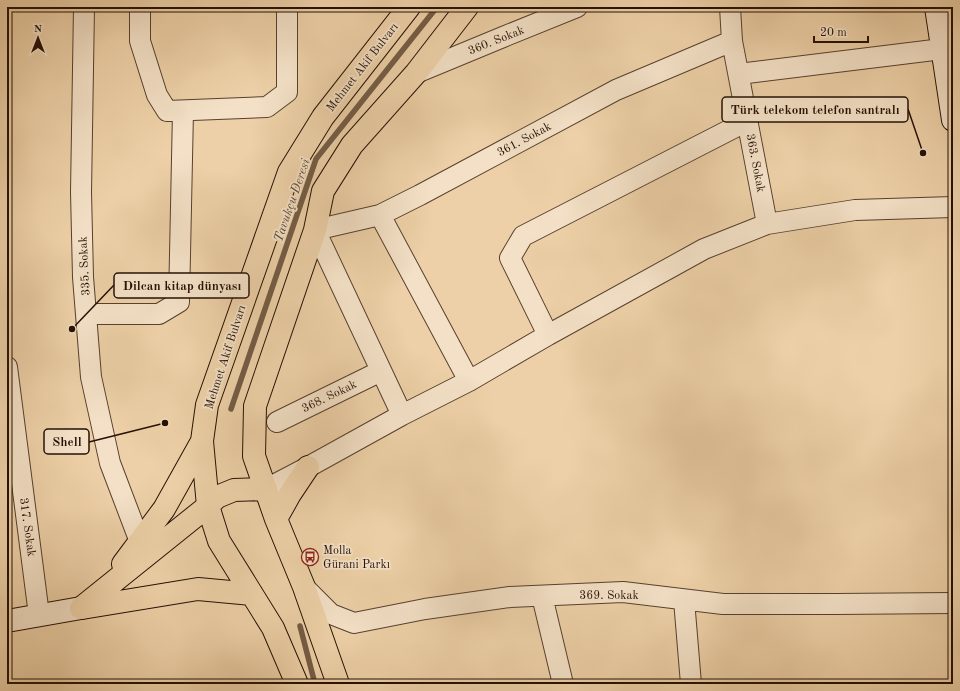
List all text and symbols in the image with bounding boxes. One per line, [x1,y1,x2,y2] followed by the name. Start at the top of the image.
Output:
[18,18,58,58] north arrow
[814,18,868,44] scale bar
[325,21,401,114] street label: Mehmet Akif Bulvarı
[34,24,43,35] text: N
[467,24,526,58] street label: 360. Sokak
[820,27,847,39] text: 20 m
[722,97,908,122] callout: Türk telekom telefon santralı
[730,104,900,117] text: Türk telekom telefon santralı
[495,121,554,159] street label: 361. Sokak
[743,133,767,193] street label: 363. Sokak
[272,157,313,244] water label: Tavukçu Deresi
[76,236,93,296] street label: 335. Sokak
[114,273,249,298] callout: Dilcan kitap dünyası
[123,280,241,293] text: Dilcan kitap dünyası
[203,304,248,411] street label: Mehmet Akif Bulvarı
[300,378,359,415] street label: 368. Sokak
[44,429,89,454] callout: Shell
[52,436,82,449] text: Shell
[17,497,37,557] street label: 317. Sokak
[323,545,390,571] place label: Molla Gürani Parkı
[300,547,320,567] bus stop icon: Molla Gürani Parkı
[579,590,639,602] street label: 369. Sokak

